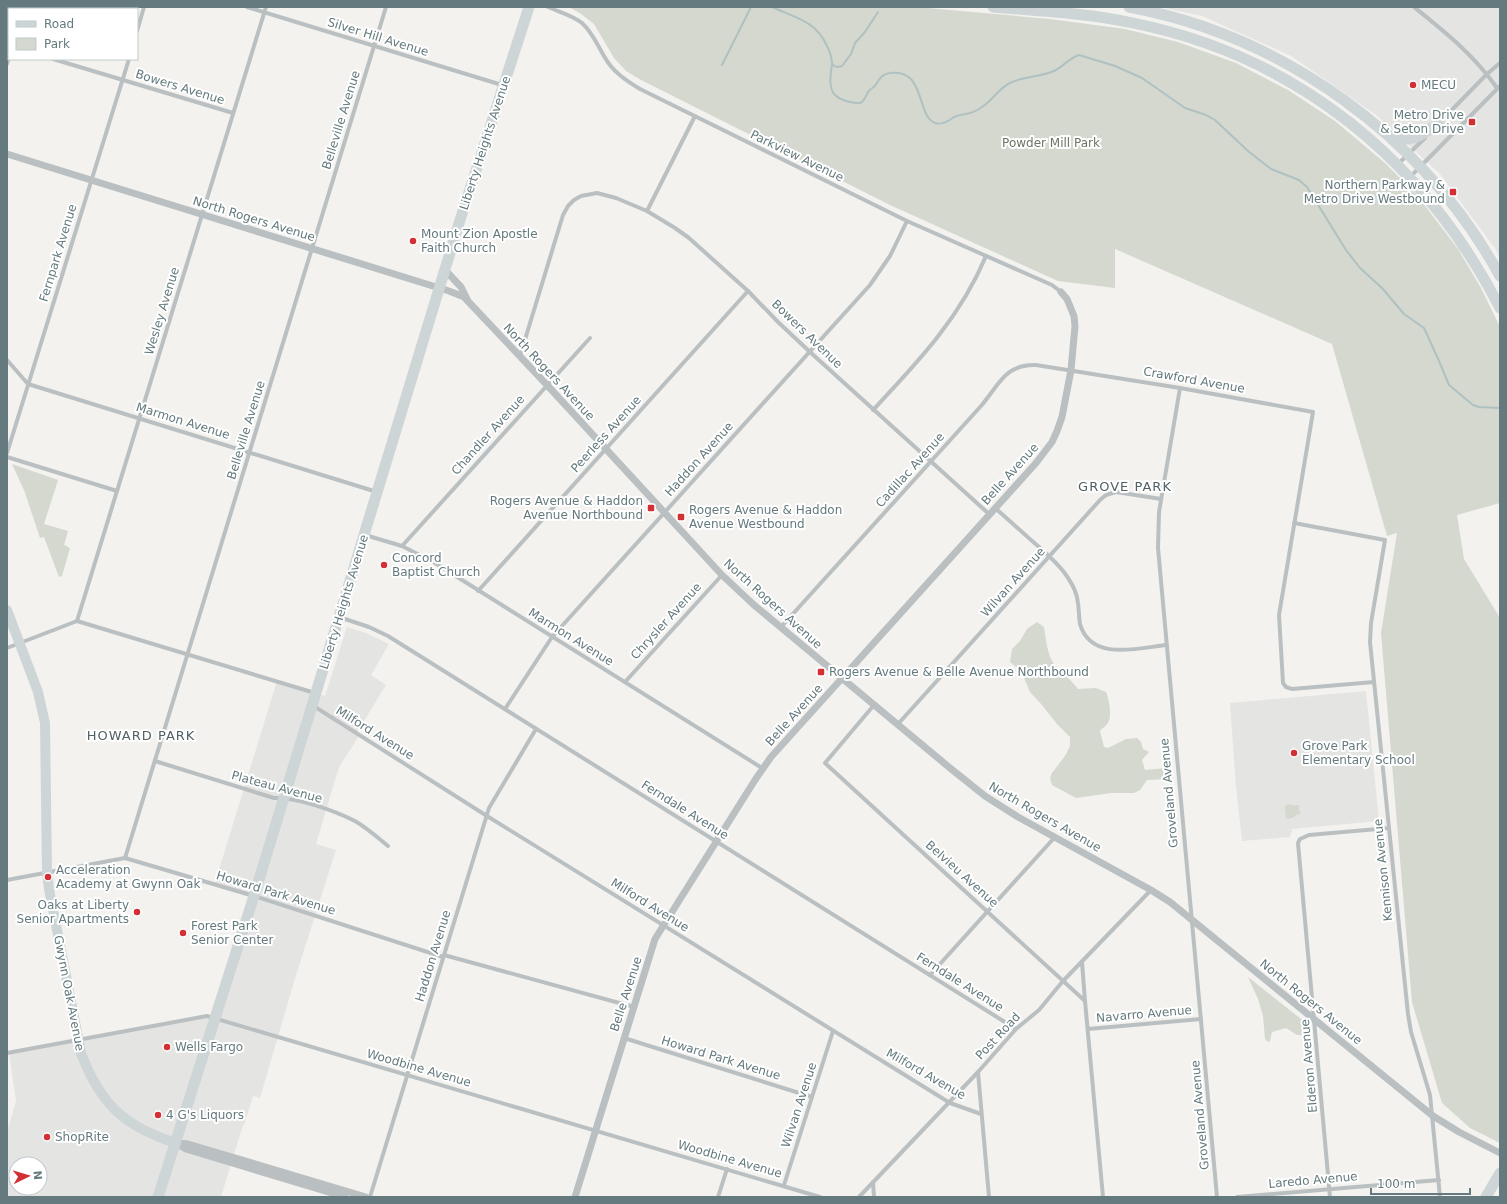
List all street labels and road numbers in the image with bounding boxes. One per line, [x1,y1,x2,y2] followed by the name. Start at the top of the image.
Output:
[326,15,430,59] street label: Silver Hill Avenue
[134,67,226,107] street label: Bowers Avenue
[319,69,363,171] street label: Belleville Avenue
[457,74,513,212] street label: Liberty Heights Avenue
[748,127,846,185] street label: Parkview Avenue
[191,194,317,244] street label: North Rogers Avenue
[37,203,79,303] street label: Fernpark Avenue
[142,265,182,357] street label: Wesley Avenue
[769,297,845,371] street label: Bowers Avenue
[501,321,597,423] street label: North Rogers Avenue
[1142,364,1246,396] street label: Crawford Avenue
[224,379,268,481] street label: Belleville Avenue
[448,392,528,478] street label: Chandler Avenue
[568,393,644,475] street label: Peerless Avenue
[134,400,232,442] street label: Marmon Avenue
[662,419,736,499] street label: Haddon Avenue
[873,430,947,510] street label: Cadillac Avenue
[979,440,1041,508] street label: Belle Avenue
[317,533,371,671] street label: Liberty Heights Avenue
[978,544,1048,620] street label: Wilvan Avenue
[721,556,825,652] street label: North Rogers Avenue
[628,580,704,662] street label: Chrysler Avenue
[526,605,616,669] street label: Marmon Avenue
[763,681,825,749] street label: Belle Avenue
[333,703,417,763] street label: Milford Avenue
[1157,738,1181,848] street label: Groveland Avenue
[230,768,324,806] street label: Plateau Avenue
[639,778,731,842] street label: Ferndale Avenue
[986,779,1104,855] street label: North Rogers Avenue
[1371,818,1395,922] street label: Kennison Avenue
[923,838,1001,910] street label: Belvieu Avenue
[215,868,337,918] street label: Howard Park Avenue
[608,875,692,935] street label: Milford Avenue
[412,909,454,1003] street label: Haddon Avenue
[51,934,87,1052] street label: Gwynn Oak Avenue
[914,950,1006,1014] street label: Ferndale Avenue
[607,955,645,1033] street label: Belle Avenue
[1257,957,1365,1047] street label: North Rogers Avenue
[1096,1003,1192,1025] street label: Navarro Avenue
[973,1010,1023,1062] street label: Post Road
[1298,1019,1320,1113] street label: Elderon Avenue
[660,1033,782,1083] street label: Howard Park Avenue
[365,1046,473,1090] street label: Woodbine Avenue
[884,1046,968,1102] street label: Milford Avenue
[1188,1060,1212,1170] street label: Groveland Avenue
[779,1061,819,1149] street label: Wilvan Avenue
[676,1137,784,1181] street label: Woodbine Avenue
[1268,1169,1358,1191] street label: Laredo Avenue

